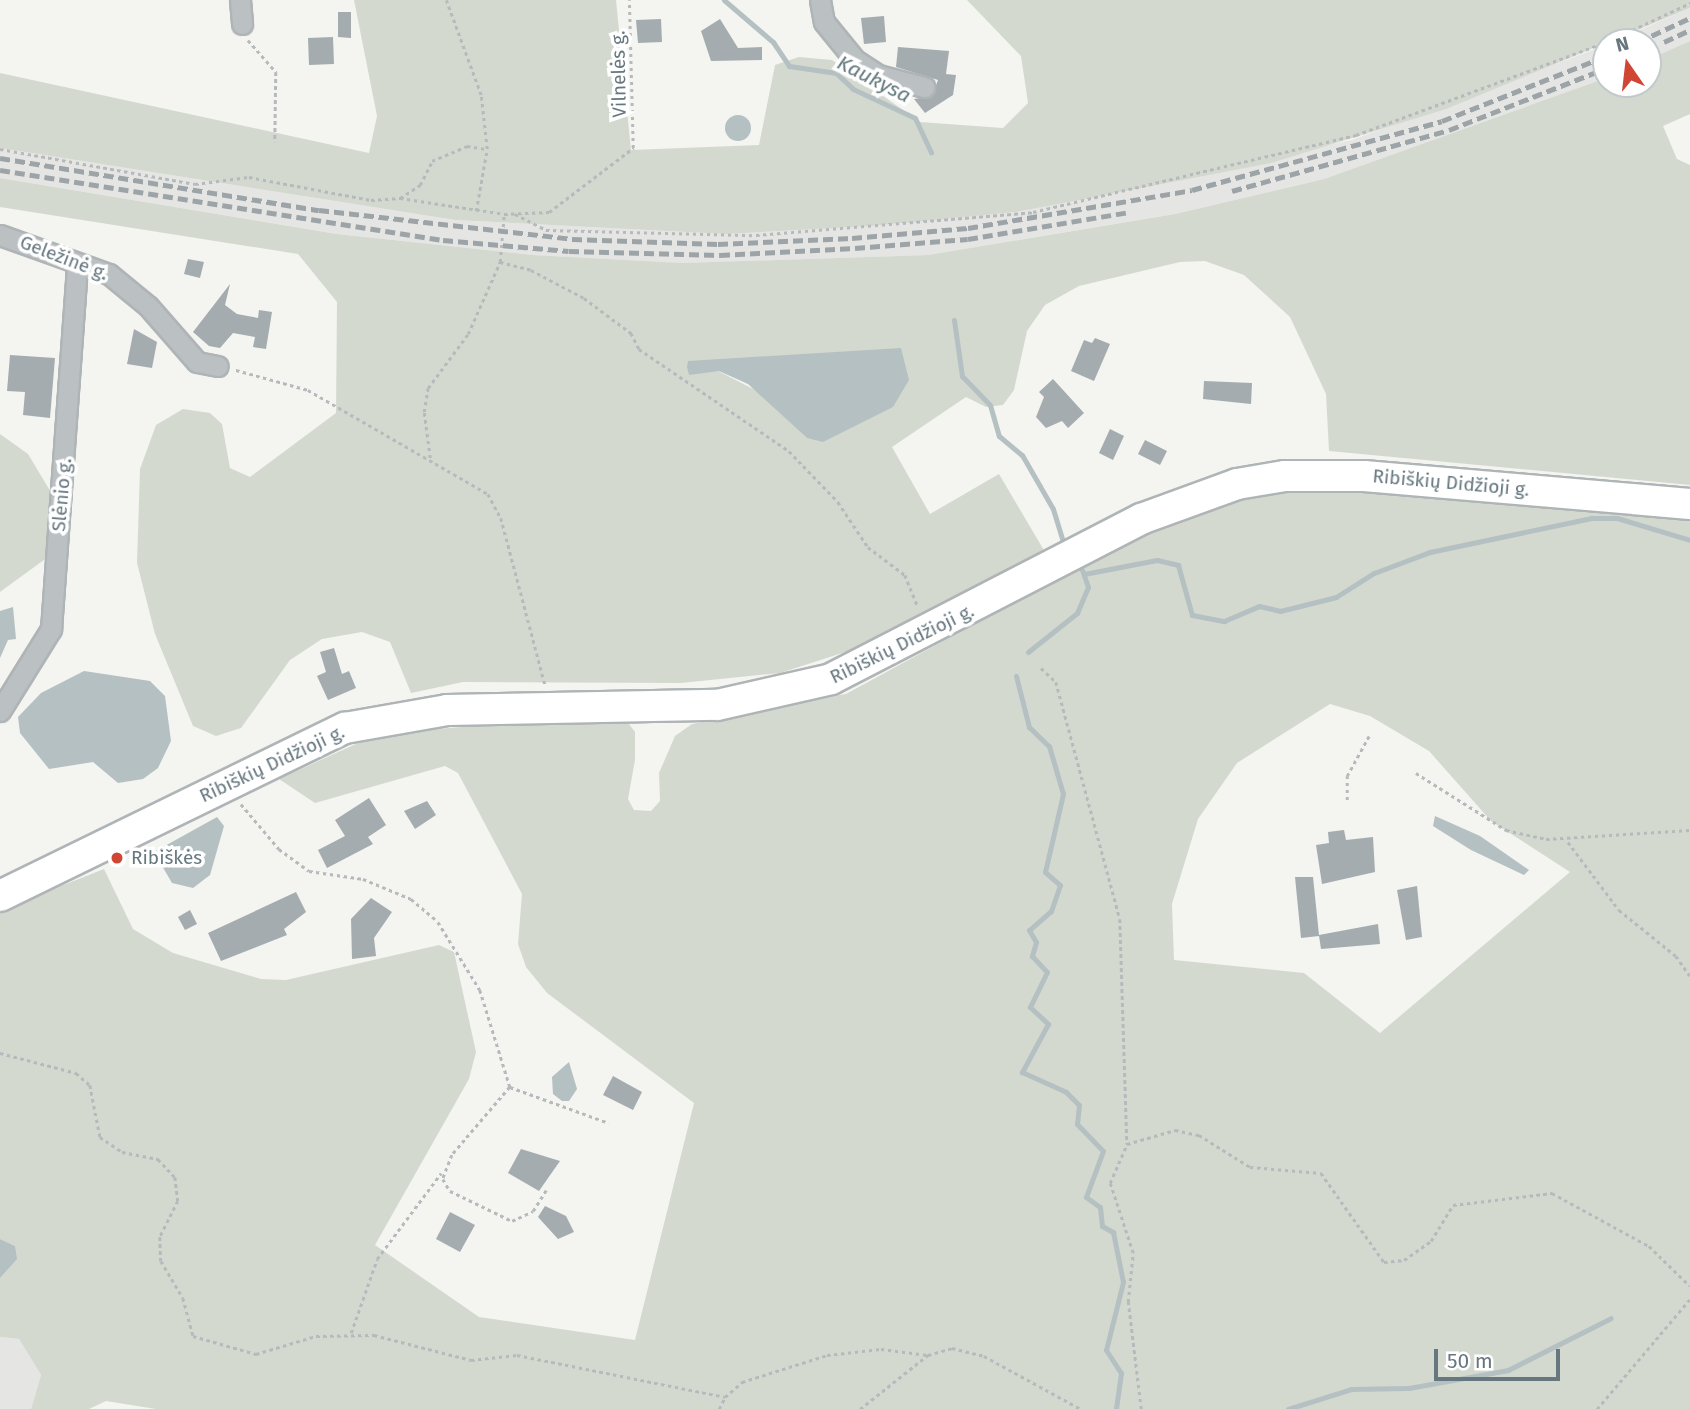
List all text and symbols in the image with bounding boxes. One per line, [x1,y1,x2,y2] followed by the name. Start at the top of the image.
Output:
[1592,28,1662,98] north arrow
[607,30,631,118] street label: Vilnelės g.
[1613,31,1631,57] text: N
[833,50,915,108] water label: Kaukysa
[17,231,111,285] street label: Geležinė g.
[47,458,77,532] street label: Slėnio g.
[1372,465,1530,501] street label: Ribiškių Didžioji g.
[826,599,978,689] street label: Ribiškių Didžioji g.
[196,720,348,808] street label: Ribiškių Didžioji g.
[131,847,202,869] place label: Ribiškės
[109,850,125,866] marker: Ribiškės
[1438,1336,1564,1380] scale bar
[1447,1348,1493,1374] text: 50 m

